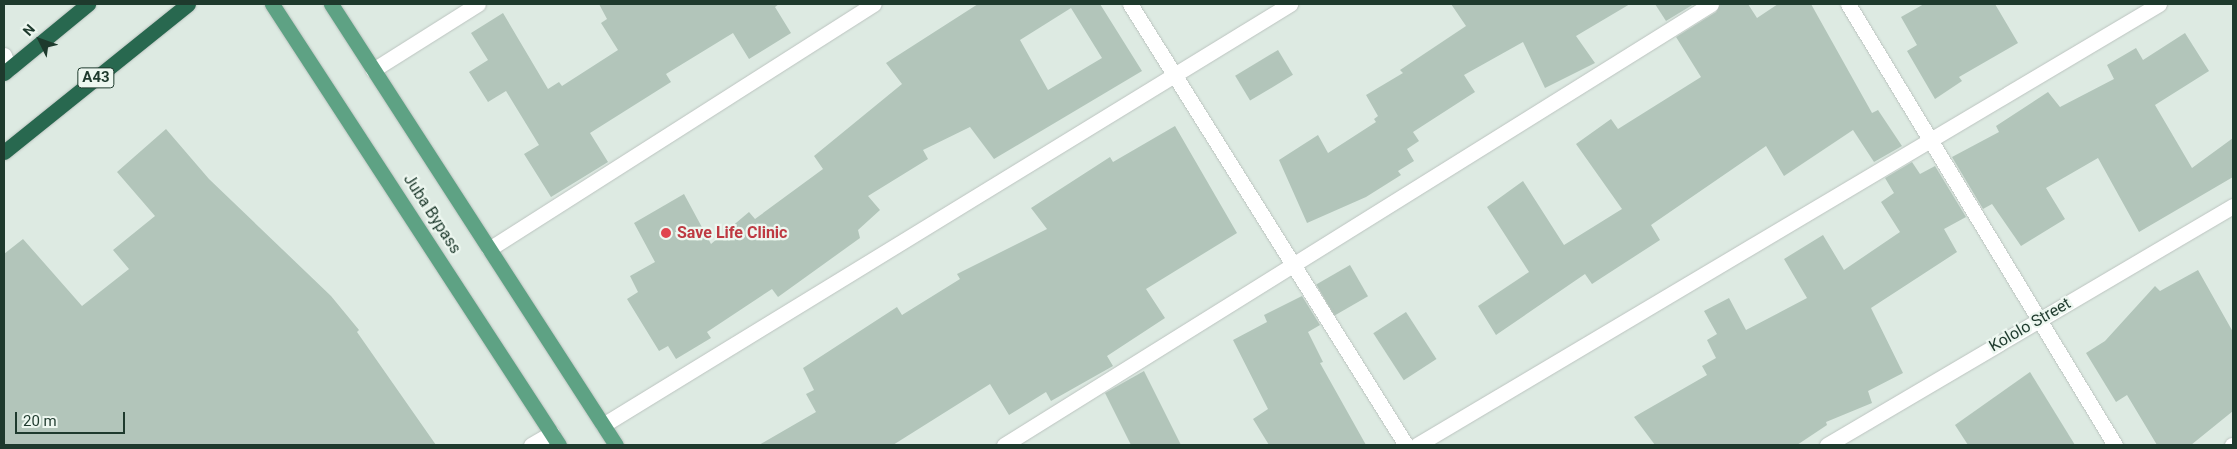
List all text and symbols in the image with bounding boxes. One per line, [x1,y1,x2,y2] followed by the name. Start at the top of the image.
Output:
[15,15,65,65] north arrow
[20,21,38,39] text: N
[77,66,115,90] road number: A43
[399,171,465,257] street label: Juba Bypass
[677,223,787,243] place label: Save Life Clinic
[659,226,673,240] marker: Save Life Clinic
[1986,294,2074,356] street label: Kololo Street
[18,402,128,434] scale bar
[23,412,57,430] text: 20 m

